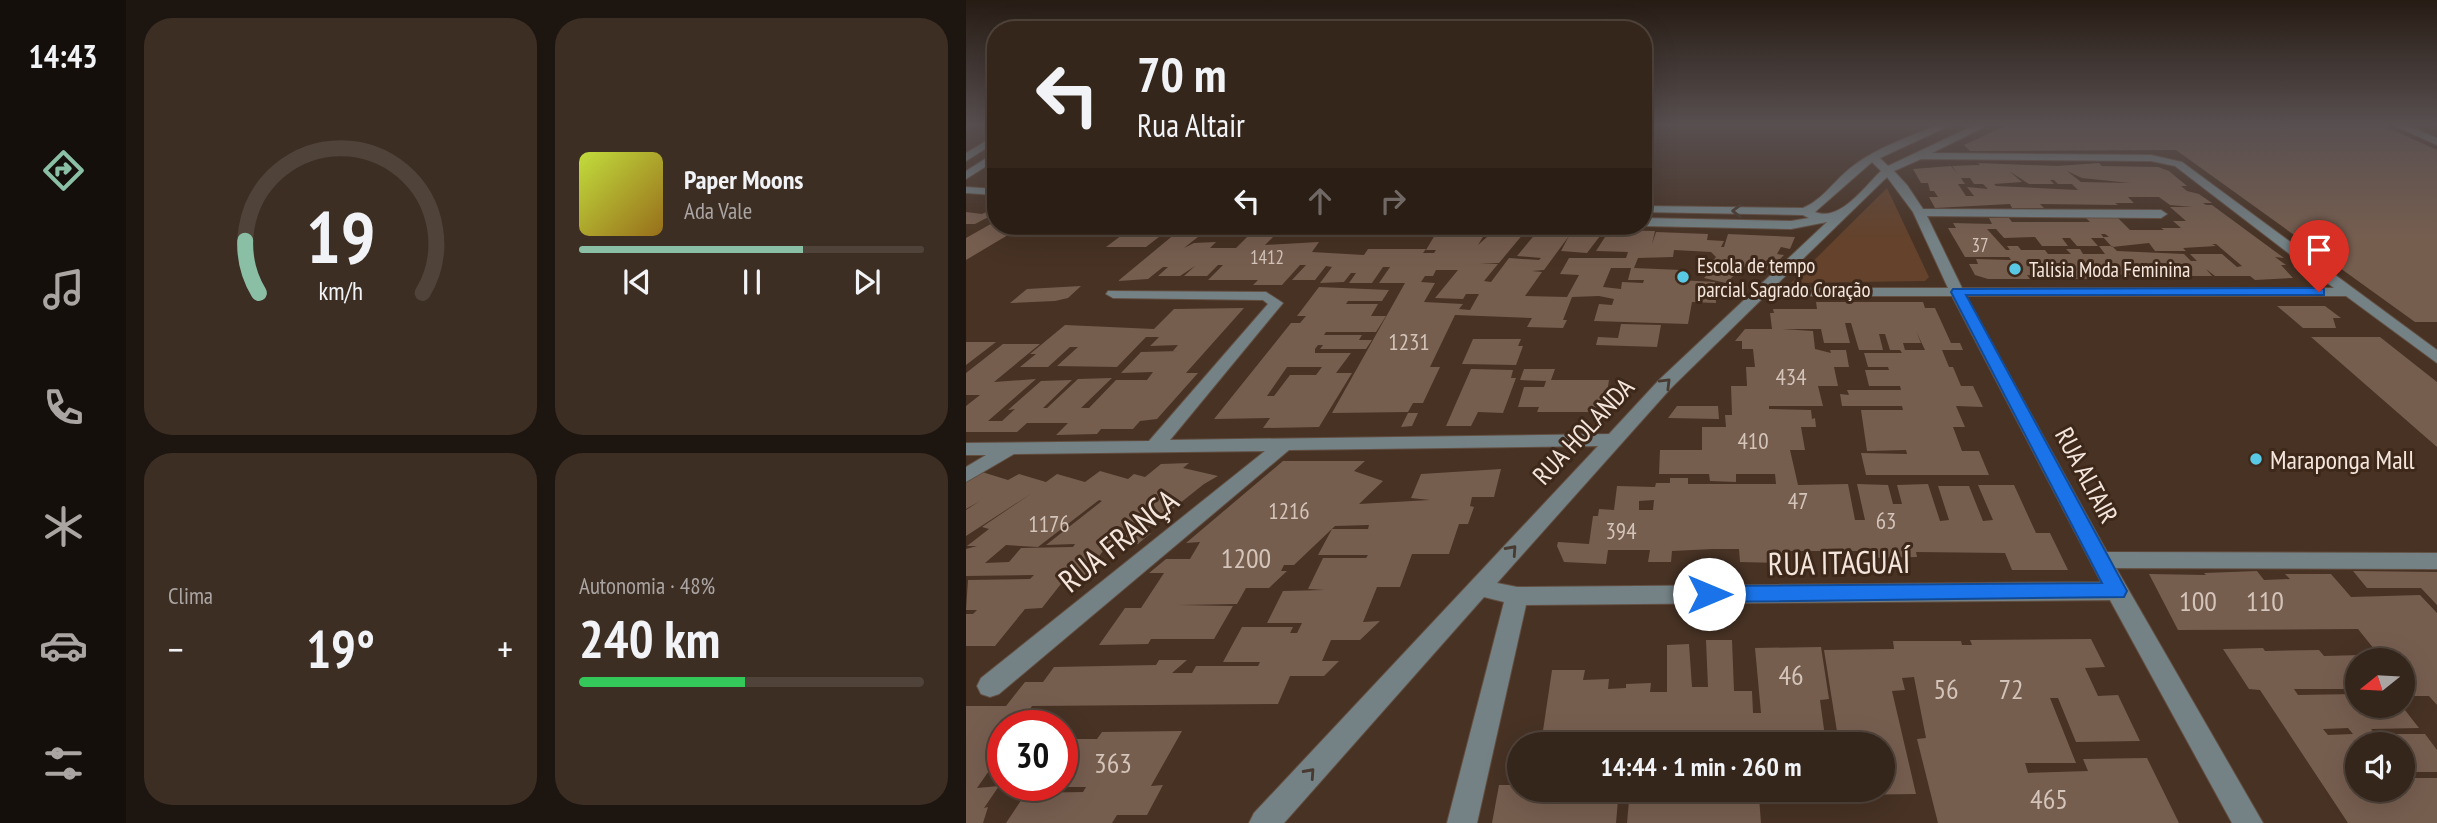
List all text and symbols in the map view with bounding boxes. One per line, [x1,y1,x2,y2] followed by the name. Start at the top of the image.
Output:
[28,35,98,77] text: 14:43
[1137,42,1226,106] text: 70 m
[1022,49,1113,140] icon: left
[1137,104,1245,146] text: Rua Altair
[39,146,88,195] icon: directions
[684,163,803,196] text: Paper Moons
[1228,182,1266,220] icon: left
[1301,182,1339,220] icon: ahead
[1374,182,1412,220] icon: right
[306,189,375,283] text: 19
[684,196,752,225] text: Ada Vale
[1731,203,1742,218] one-way arrow
[2289,220,2349,292] pin
[2300,231,2338,269] icon: arrive
[1971,233,1989,257] house number: 37
[1250,245,1284,269] house number: 1412
[1697,252,1871,303] place label: Escola de tempo parcial Sagrado Coração
[2029,256,2190,283] place label: Talisia Moda Feminina
[2007,261,2023,277] marker: Talisia Moda Feminina
[618,263,656,301] icon: previous
[733,263,771,301] icon: pause
[848,263,886,301] icon: next
[39,265,88,314] icon: music
[1675,269,1691,285] marker: Escola de tempo parcial Sagrado Coração
[318,275,363,307] text: km/h
[1388,327,1430,356] house number: 1231
[1775,362,1807,391] house number: 434
[1525,370,1641,491] street label: RUA HOLANDA
[1658,378,1671,391] one-way arrow
[39,383,88,432] icon: phone
[2048,421,2126,529] street label: RUA ALTAIR
[1737,426,1769,455] house number: 410
[2270,443,2415,476] place label: Maraponga Mall
[2248,451,2264,467] marker: Maraponga Mall
[1050,479,1186,601] street label: RUA FRANÇA
[1788,486,1808,515] house number: 47
[1268,496,1310,525] house number: 1216
[39,502,88,551] icon: climate
[1876,506,1896,535] house number: 63
[1028,509,1070,538] house number: 1176
[1605,516,1637,545] house number: 394
[1221,539,1271,576] house number: 1200
[1767,540,1911,584] street label: RUA ITAGUAÍ
[1504,545,1516,558] one-way arrow
[1672,557,1746,631] position arrow
[579,571,715,600] text: Autonomia · 48%
[168,581,213,610] text: Clima
[2179,582,2217,619] house number: 100
[2246,582,2284,619] house number: 110
[579,605,720,672] text: 240 km
[306,615,375,682] text: 19°
[39,621,88,670] icon: car
[168,624,184,673] text: −
[497,624,513,673] text: +
[2345,648,2415,718] north arrow
[2345,648,2415,802] map controls
[1778,656,1804,693] house number: 46
[1933,670,1959,707] house number: 56
[1998,670,2024,707] house number: 72
[987,710,1078,801] speed limit sign: 30
[2345,732,2415,802] button: sound
[39,739,88,788] icon: filters
[1094,744,1132,781] house number: 363
[1601,750,1801,783] text: 14:44 · 1 min · 260 m
[1301,768,1314,781] one-way arrow
[2030,780,2068,817] house number: 465

